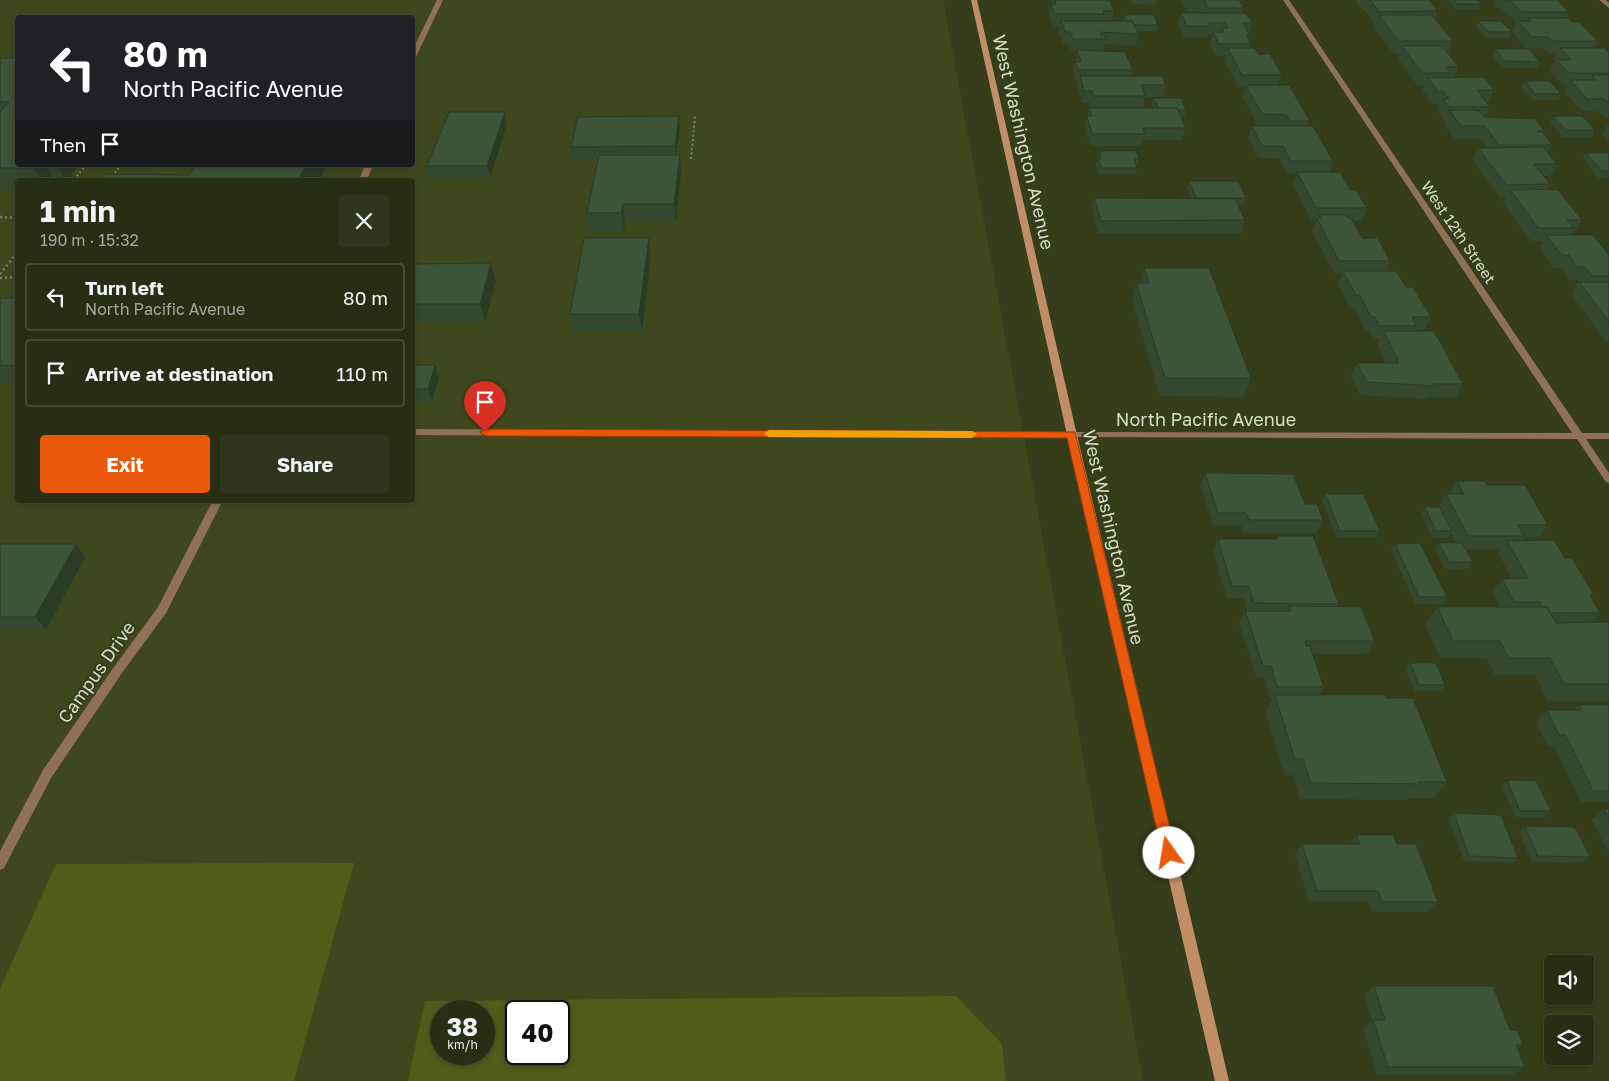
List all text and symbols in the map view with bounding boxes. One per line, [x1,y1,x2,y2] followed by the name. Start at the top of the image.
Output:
[123,33,208,75] text: 80 m
[989,33,1059,251] street label: West Washington Avenue
[40,35,105,100] icon: left
[123,75,343,102] text: North Pacific Avenue
[96,130,124,158] icon: arrive
[40,133,86,156] text: Then
[1418,177,1500,287] street label: West 12th Street
[40,193,116,229] text: 1 min
[338,195,390,247] button: close
[40,230,139,250] text: 190 m · 15:32
[85,276,164,299] text: Turn left
[42,283,70,311] icon: left
[343,286,388,309] text: 80 m
[85,299,245,319] text: North Pacific Avenue
[42,359,70,387] icon: arrive
[85,362,273,385] text: Arrive at destination
[336,362,388,385] text: 110 m
[464,381,506,432] pin
[471,388,499,416] icon: arrive
[1116,408,1296,430] street label: North Pacific Avenue
[1079,428,1149,646] street label: West Washington Avenue
[40,435,210,493] button: Exit
[220,435,390,493] button: Share
[53,617,139,727] street label: Campus Drive
[1142,826,1194,878] position arrow
[1544,955,1594,1065] map controls
[1544,955,1594,1005] button: sound
[505,1000,570,1065] speed limit sign: 40
[447,1011,478,1042] text: 38
[1544,1015,1594,1065] button: layers
[447,1037,478,1052] text: km/h

